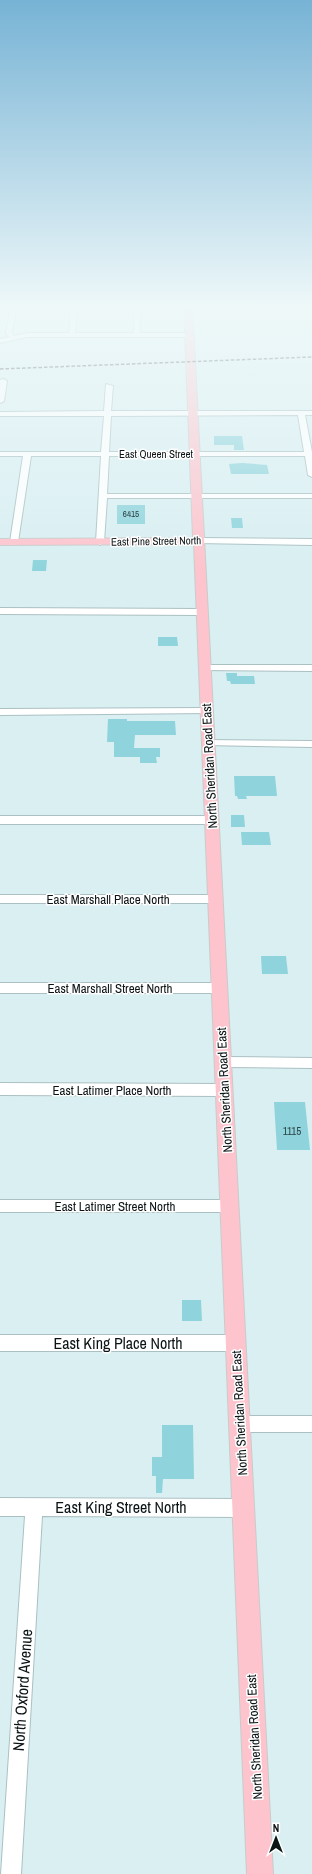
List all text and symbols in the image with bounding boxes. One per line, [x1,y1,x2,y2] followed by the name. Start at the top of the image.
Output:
[119,447,194,461] street label: East Queen Street
[123,508,139,520] house number: 6415
[111,533,201,549] street label: East Pine Street North
[198,703,221,829] street label: North Sheridan Road East
[46,891,170,908] street label: East Marshall Place North
[47,980,173,997] street label: East Marshall Street North
[213,1027,236,1153] street label: North Sheridan Road East
[52,1082,172,1099] street label: East Latimer Place North
[283,1124,301,1138] house number: 1115
[55,1198,176,1215] street label: East Latimer Street North
[53,1332,183,1354] street label: East King Place North
[228,1350,251,1476] street label: North Sheridan Road East
[55,1496,187,1518] street label: East King Street North
[7,1628,37,1752] street label: North Oxford Avenue
[243,1674,266,1800] street label: North Sheridan Road East
[256,1818,296,1858] north arrow
[273,1821,279,1835] text: N

